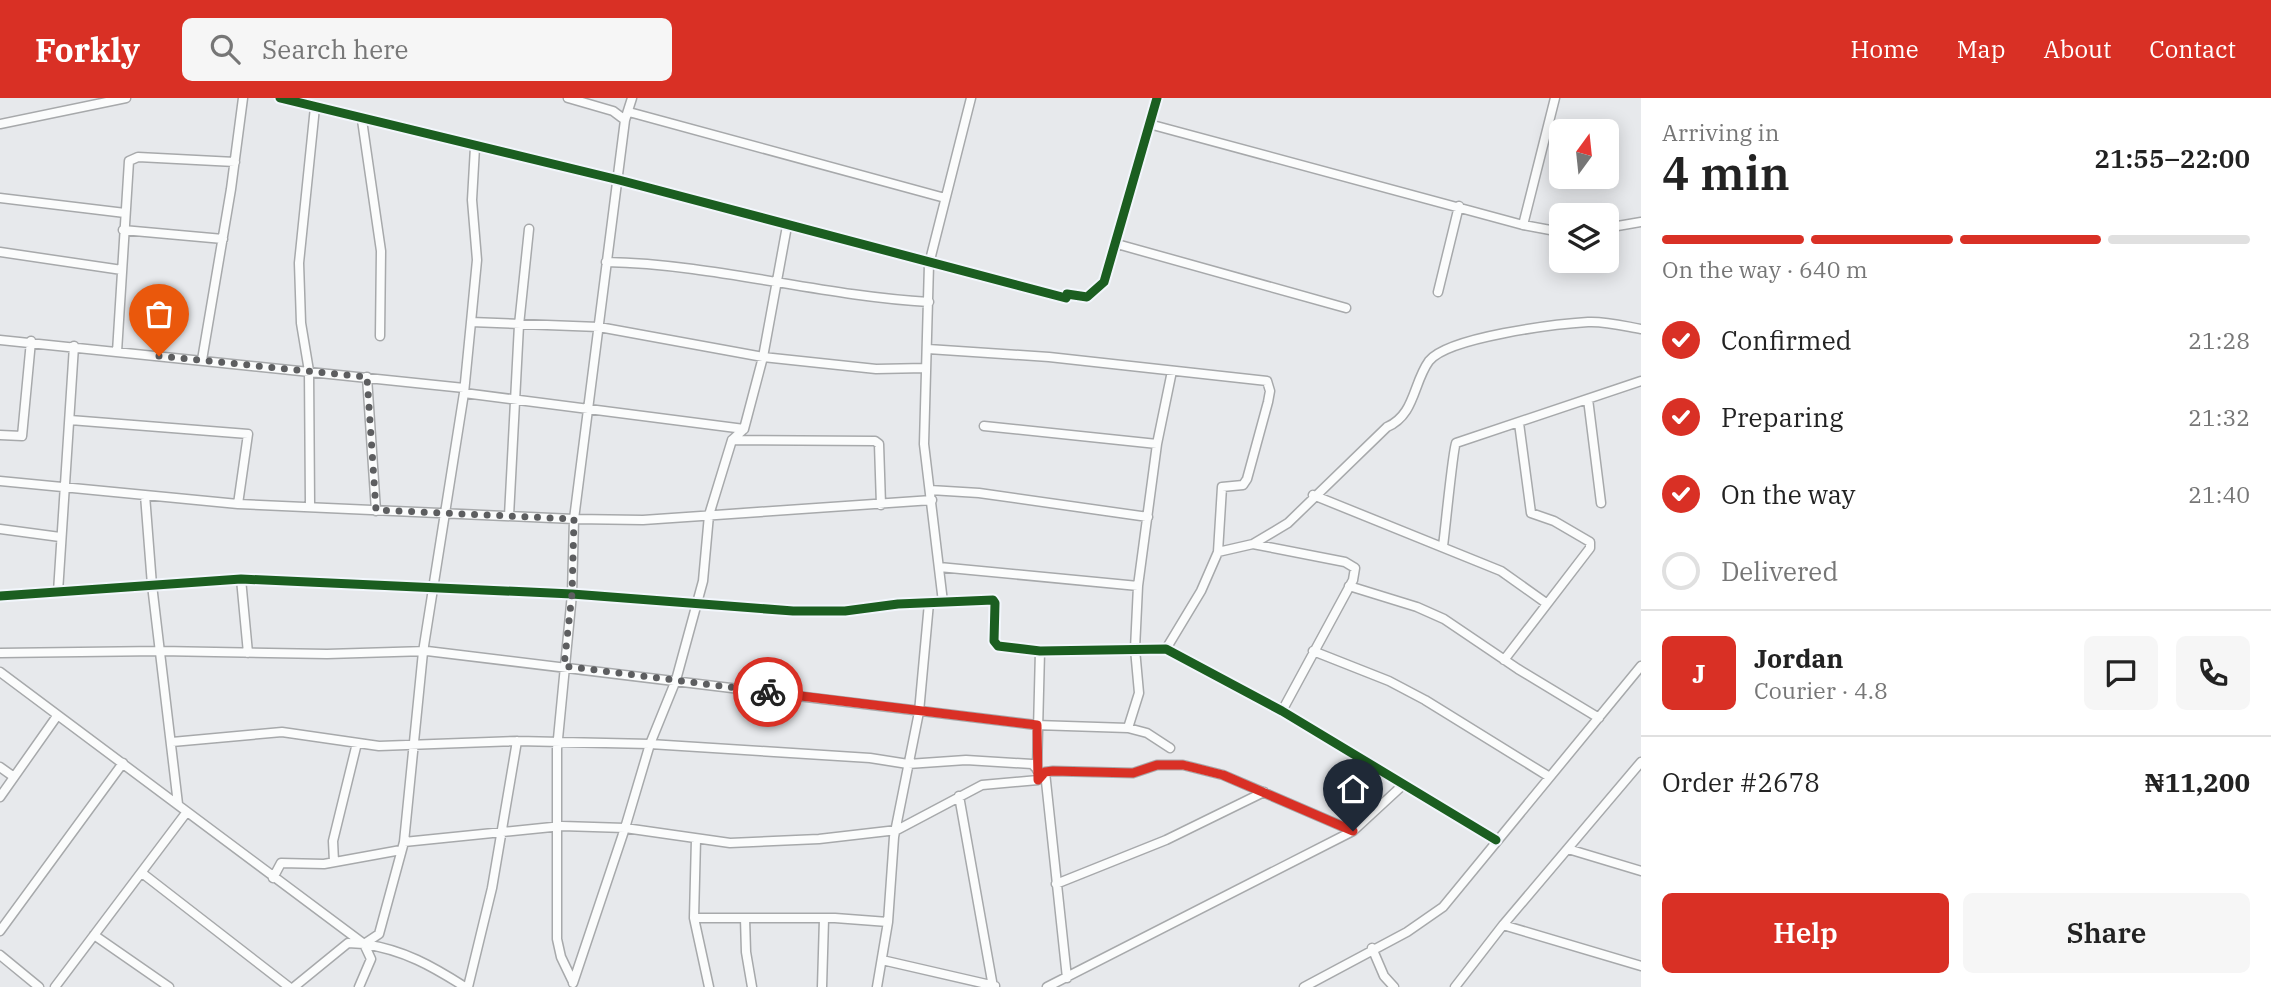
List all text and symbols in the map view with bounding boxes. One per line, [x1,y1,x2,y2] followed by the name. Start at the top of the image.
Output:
[182,18,672,81] search box
[35,28,140,71] text: Forkly
[206,30,244,68] icon: search
[262,32,409,66] text: Search here
[1851,33,1919,65] text: Home
[1957,33,2005,65] text: Map
[2043,33,2111,65] text: About
[2149,33,2236,65] text: Contact
[1662,117,1779,147] text: Arriving in
[1549,119,1619,189] north arrow
[1549,119,1619,273] map controls
[2094,141,2250,175] text: 21:55–22:00
[1662,143,1790,203] text: 4 min
[1549,203,1619,273] button: layers
[1662,254,1868,284] text: On the way · 640 m
[129,284,189,356] pin
[140,295,178,333] icon: bag
[1662,321,1700,359] icon: check
[1721,323,1852,357] text: Confirmed
[2188,325,2250,355] text: 21:28
[1662,398,1700,436] icon: check
[1721,400,1843,434] text: Preparing
[2188,402,2250,432] text: 21:32
[1662,475,1700,513] icon: check
[1721,477,1855,511] text: On the way
[2188,479,2250,509] text: 21:40
[1721,554,1838,588] text: Delivered
[2084,636,2158,710] button: chat
[2176,636,2250,710] button: phone
[1754,641,1844,675] text: Jordan
[1692,656,1706,690] text: J
[733,657,803,727] courier
[749,673,787,711] icon: bike
[1754,675,1888,705] text: Courier · 4.8
[1323,759,1383,831] pin
[1662,765,1820,799] text: Order #2678
[2145,765,2250,799] text: ₦11,200
[1334,770,1372,808] icon: home
[1662,893,1949,973] button: Help
[1963,893,2250,973] button: Share

